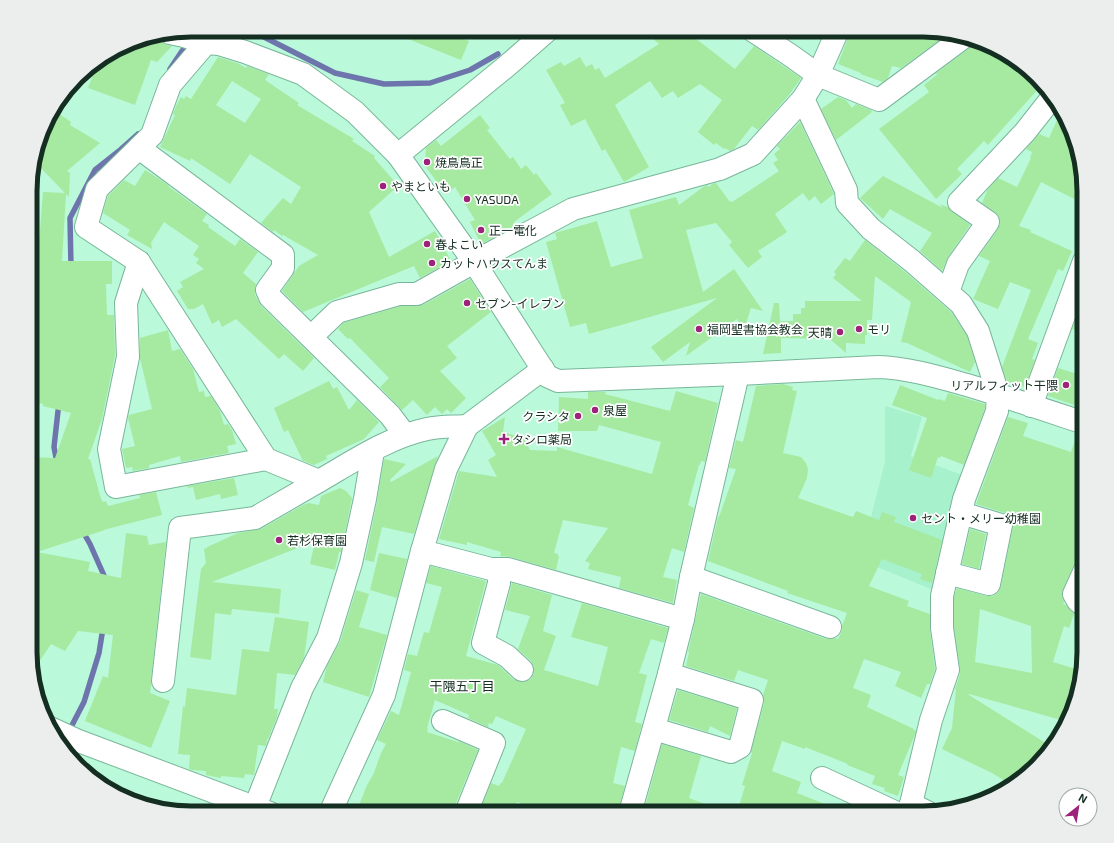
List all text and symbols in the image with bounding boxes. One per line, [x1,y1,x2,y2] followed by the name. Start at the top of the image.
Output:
[435,155,483,169] place label: 焼鳥鳥正
[422,157,432,167] marker: 焼鳥鳥正
[391,179,451,193] place label: やまといも
[378,181,388,191] marker: やまといも
[475,192,519,206] place label: YASUDA
[462,194,472,204] marker: YASUDA
[489,223,537,237] place label: 正一電化
[476,225,486,235] marker: 正一電化
[435,237,483,251] place label: 春よこい
[422,239,432,249] marker: 春よこい
[440,256,548,270] place label: カットハウスてんま
[427,258,437,268] marker: カットハウスてんま
[475,296,564,310] place label: セブン-イレブン
[462,298,472,308] marker: セブン-イレブン
[707,322,803,336] place label: 福岡聖書協会教会
[867,322,891,336] place label: モリ
[694,324,704,334] marker: 福岡聖書協会教会
[854,324,864,334] marker: モリ
[808,325,832,339] place label: 天晴
[835,327,845,337] marker: 天晴
[950,378,1058,392] place label: リアルフィット干隈
[1061,380,1071,390] marker: リアルフィット干隈
[603,403,627,417] place label: 泉屋
[590,405,600,415] marker: 泉屋
[522,409,570,423] place label: クラシタ
[573,411,583,421] marker: クラシタ
[512,432,572,446] place label: タシロ薬局
[499,434,509,444] marker: タシロ薬局
[921,511,1041,525] place label: セント・メリー幼稚園
[908,513,918,523] marker: セント・メリー幼稚園
[287,533,347,547] place label: 若杉保育園
[274,535,284,545] marker: 若杉保育園
[429,678,495,694] district label: 干隈五丁目
[1058,787,1098,827] north arrow
[1077,790,1090,806] text: N

